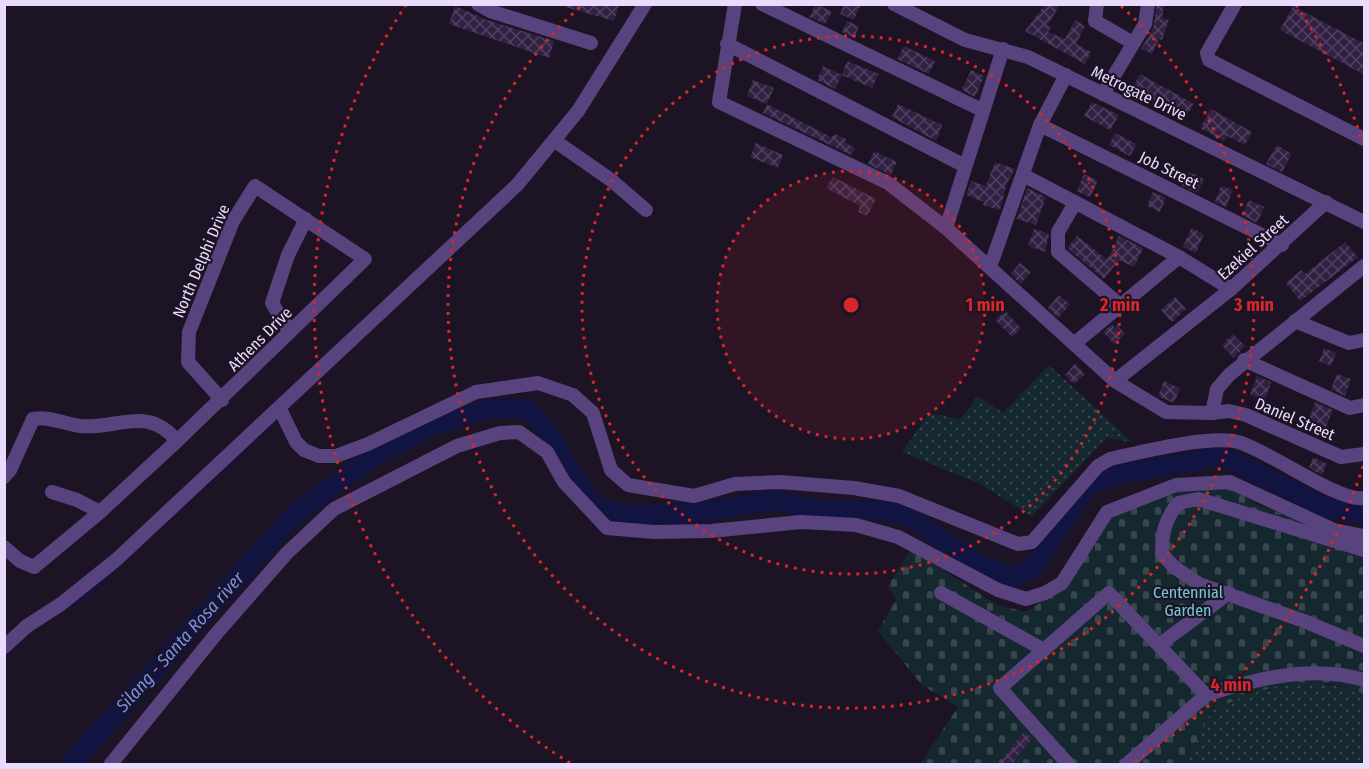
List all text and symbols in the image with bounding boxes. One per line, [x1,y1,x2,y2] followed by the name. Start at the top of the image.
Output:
[1088,62,1190,124] street label: Metrogate Drive
[1136,147,1203,193] street label: Job Street
[169,201,233,320] street label: North Delphi Drive
[1214,210,1293,284] street label: Ezekiel Street
[965,294,1005,316] text: 1 min
[1099,294,1140,316] text: 2 min
[1233,294,1274,316] text: 3 min
[841,295,861,315] centre of rings
[224,303,296,375] street label: Athens Drive
[1252,394,1338,445] street label: Daniel Street
[111,567,249,717] water label: Silang - Santa Rosa river
[1153,583,1223,620] park label: Centennial Garden
[1211,674,1251,696] text: 4 min

